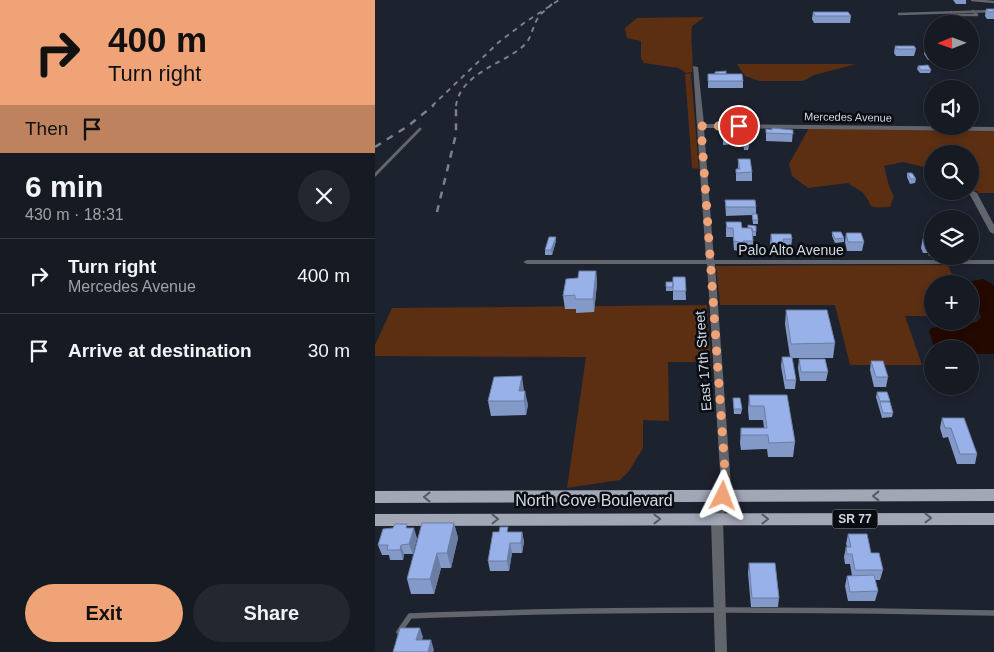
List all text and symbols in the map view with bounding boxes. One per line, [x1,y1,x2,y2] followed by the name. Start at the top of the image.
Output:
[924,15,979,70] north arrow
[924,15,979,395] map controls
[25,20,90,85] icon: right
[108,20,207,59] text: 400 m
[108,61,201,86] text: Turn right
[924,80,979,135] button: sound
[718,105,760,147] pin
[804,110,892,124] street label: Mercedes Avenue
[725,112,753,140] icon: arrive
[78,115,106,143] icon: arrive
[25,118,68,139] text: Then
[924,145,979,200] button: search
[25,170,103,203] text: 6 min
[298,170,350,222] button: close
[25,206,124,223] text: 430 m · 18:31
[924,210,979,265] button: layers
[738,242,844,258] street label: Palo Alto Avenue
[68,256,156,277] text: Turn right
[25,262,53,290] icon: right
[297,265,350,286] text: 400 m
[924,275,979,330] button: +
[68,278,196,295] text: Mercedes Avenue
[692,310,714,412] street label: East 17th Street
[25,337,53,365] icon: arrive
[68,340,252,361] text: Arrive at destination
[308,340,350,361] text: 30 m
[924,340,979,395] button: −
[696,469,748,521] position arrow
[872,491,880,501] one-way arrow
[423,492,430,502] one-way arrow
[515,492,673,509] street label: North Cove Boulevard
[833,509,877,528] road number: SR 77
[924,513,932,523] one-way arrow
[491,514,499,524] one-way arrow
[654,514,661,524] one-way arrow
[762,514,770,524] one-way arrow
[25,584,183,642] button: Exit
[193,584,350,642] button: Share

